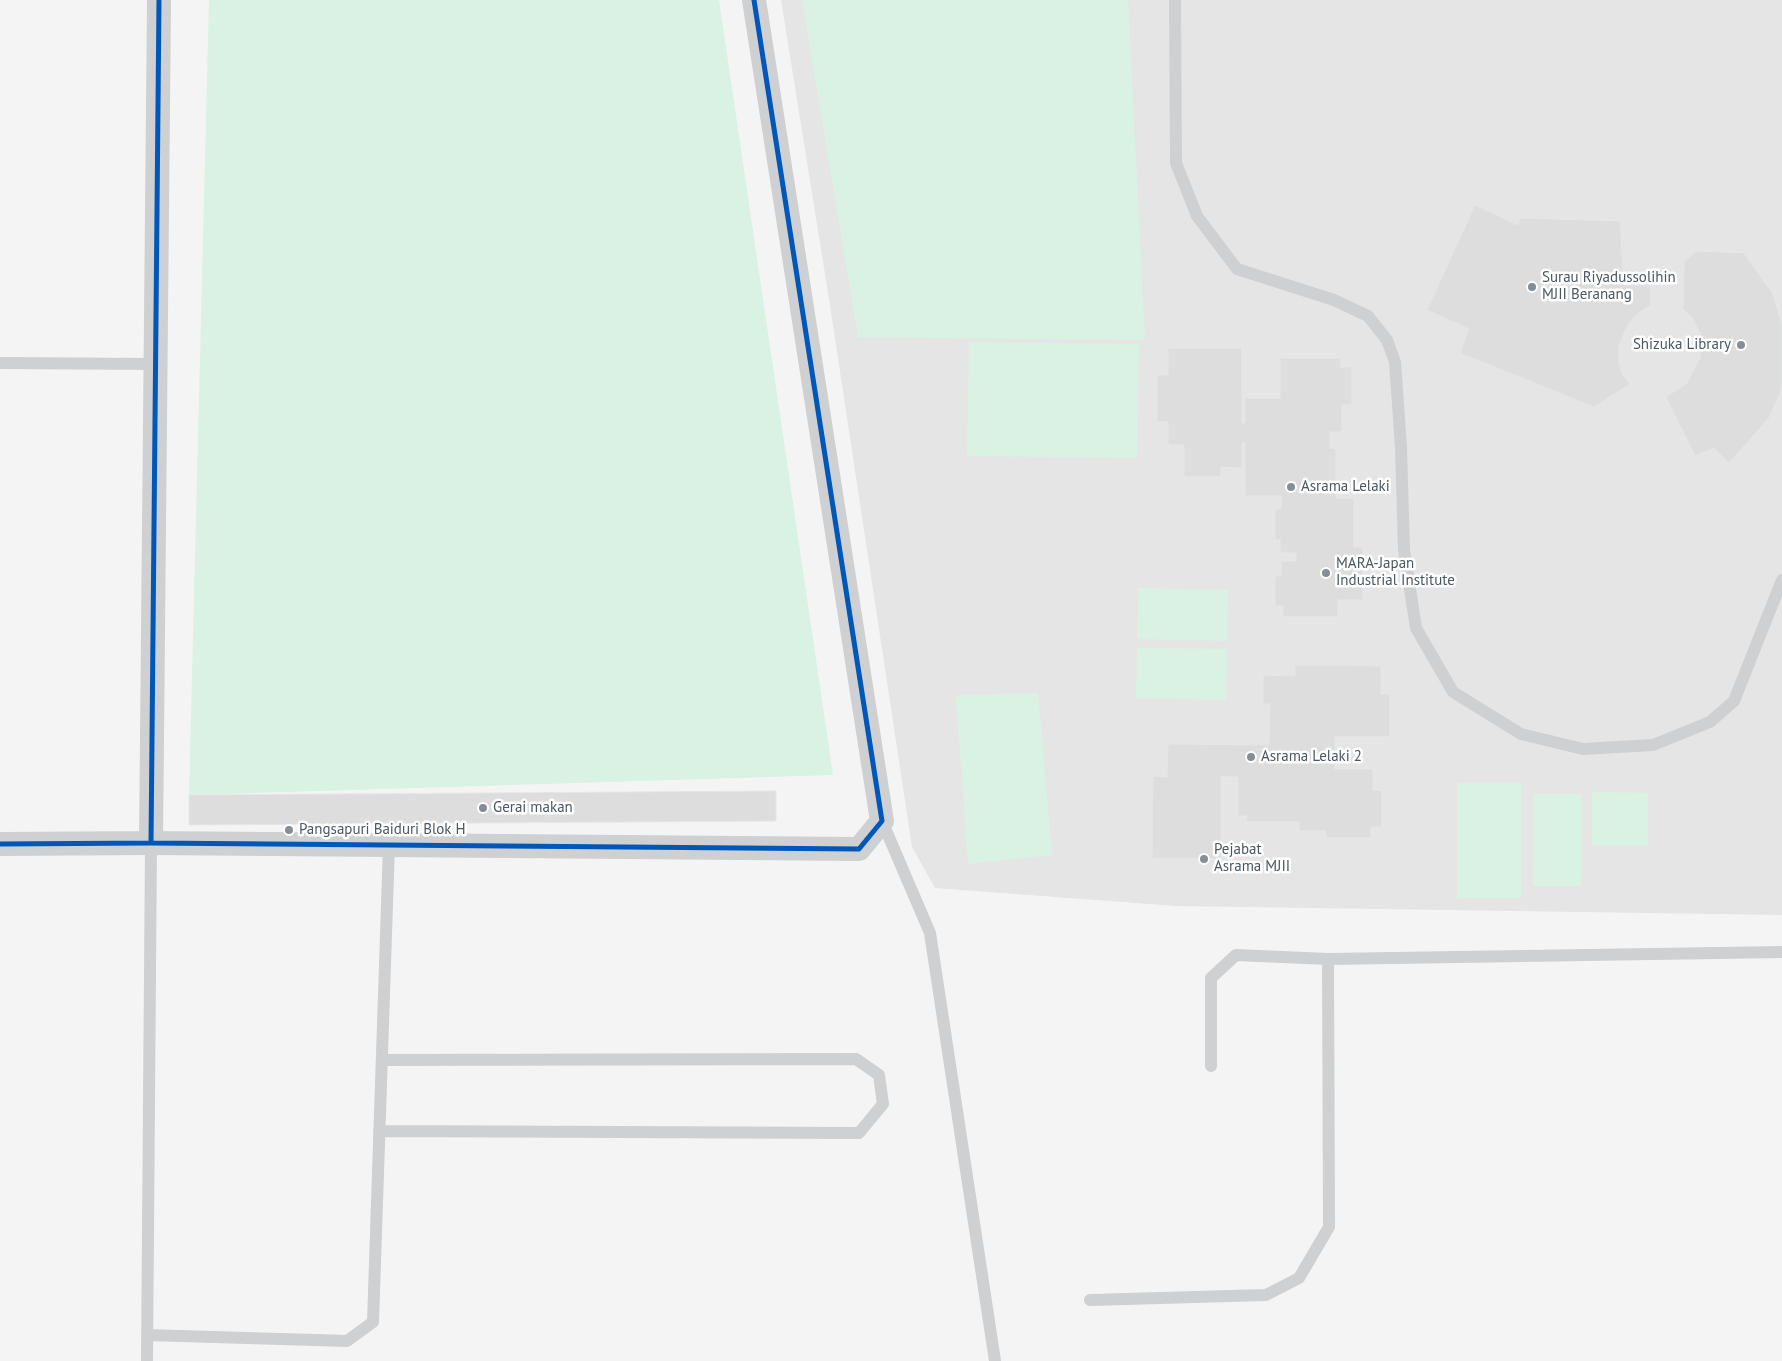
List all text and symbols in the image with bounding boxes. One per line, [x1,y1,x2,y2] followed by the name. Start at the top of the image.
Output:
[1542,269,1676,304] place label: Surau Riyadussolihin MJII Beranang
[1526,281,1538,293] marker: Surau Riyadussolihin MJII Beranang
[1633,336,1731,354] place label: Shizuka Library
[1735,339,1747,351] marker: Shizuka Library
[1301,478,1390,496] place label: Asrama Lelaki
[1285,481,1297,493] marker: Asrama Lelaki
[1336,555,1455,590] place label: MARA-Japan Industrial Institute
[1320,567,1332,579] marker: MARA-Japan Industrial Institute
[1261,748,1362,766] place label: Asrama Lelaki 2
[1245,751,1257,763] marker: Asrama Lelaki 2
[493,799,573,817] place label: Gerai makan
[477,802,489,814] marker: Gerai makan
[299,821,466,839] place label: Pangsapuri Baiduri Blok H
[283,824,295,836] marker: Pangsapuri Baiduri Blok H
[1214,841,1290,876] place label: Pejabat Asrama MJII
[1198,853,1210,865] marker: Pejabat Asrama MJII

